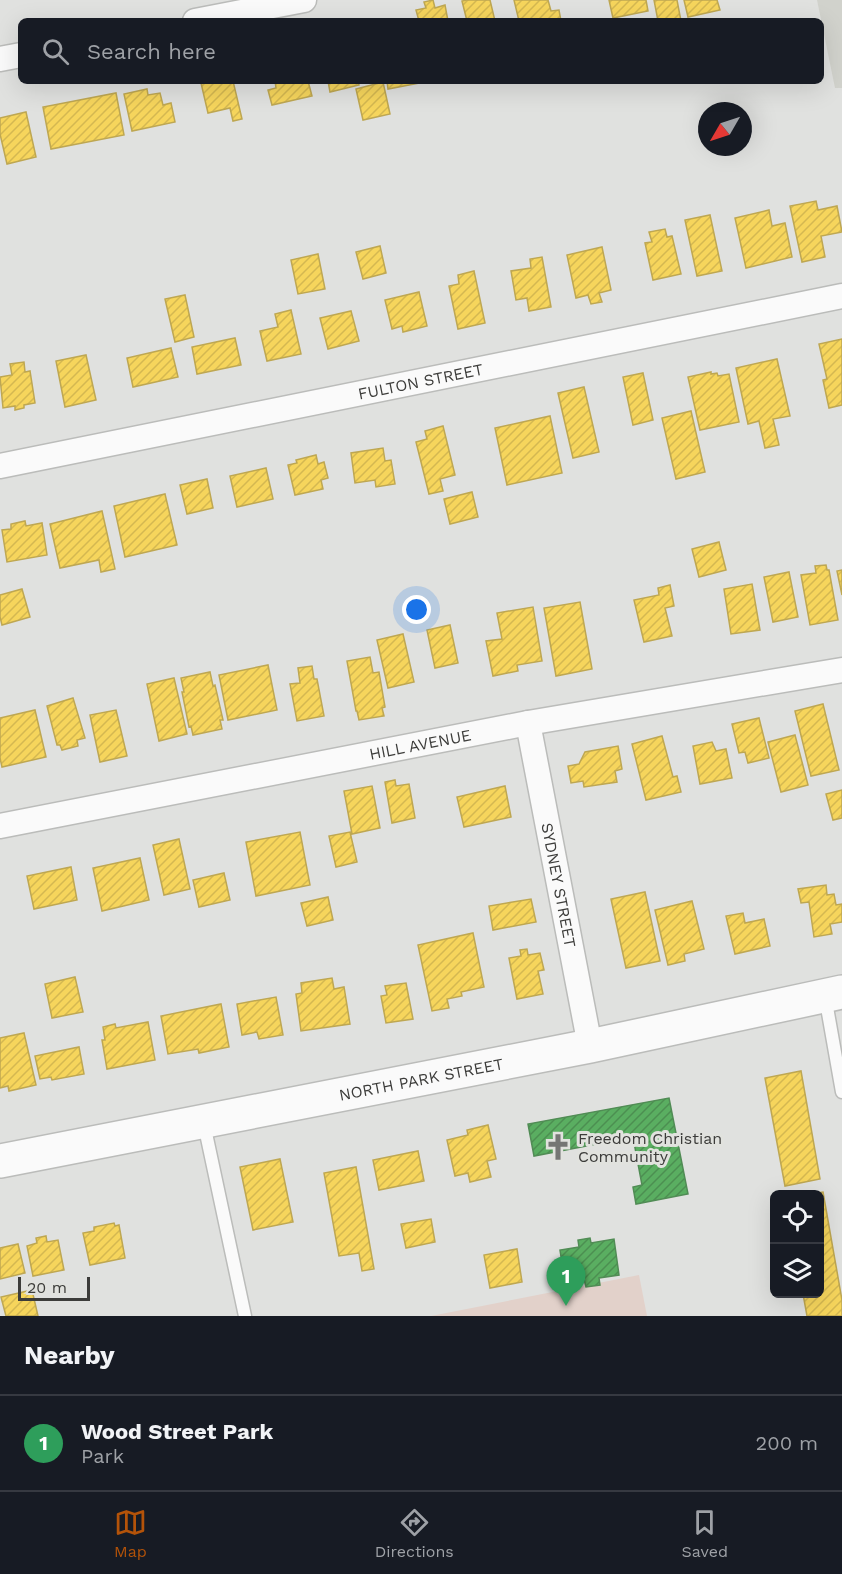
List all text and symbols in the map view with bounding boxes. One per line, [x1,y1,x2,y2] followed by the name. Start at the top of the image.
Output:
[18,18,824,84] search box
[39,35,72,68] icon: search
[87,39,216,64] text: Search here
[698,102,752,156] north arrow
[356,359,485,403] street label: FULTON STREET
[402,595,431,624] your location
[367,725,473,763] street label: HILL AVENUE
[538,821,580,949] street label: SYDNEY STREET
[337,1054,505,1104] street label: NORTH PARK STREET
[578,1129,722,1166] place label: Freedom Christian Community
[543,1132,573,1162] church icon: Freedom Christian Community
[770,1190,824,1298] map controls
[770,1190,824,1244] button: locate
[770,1244,824,1298] button: layers
[546,1256,586,1306] pin: 1
[18,1274,90,1302] scale bar
[27,1278,67,1297] text: 20 m
[24,1340,115,1370] text: Nearby
[81,1419,273,1444] text: Wood Street Park
[39,1431,48,1455] text: 1
[756,1431,818,1455] text: 200 m
[81,1444,124,1468] text: Park
[114,1506,147,1561] tab: Map
[375,1506,454,1561] tab: Directions
[682,1506,728,1561] tab: Saved

